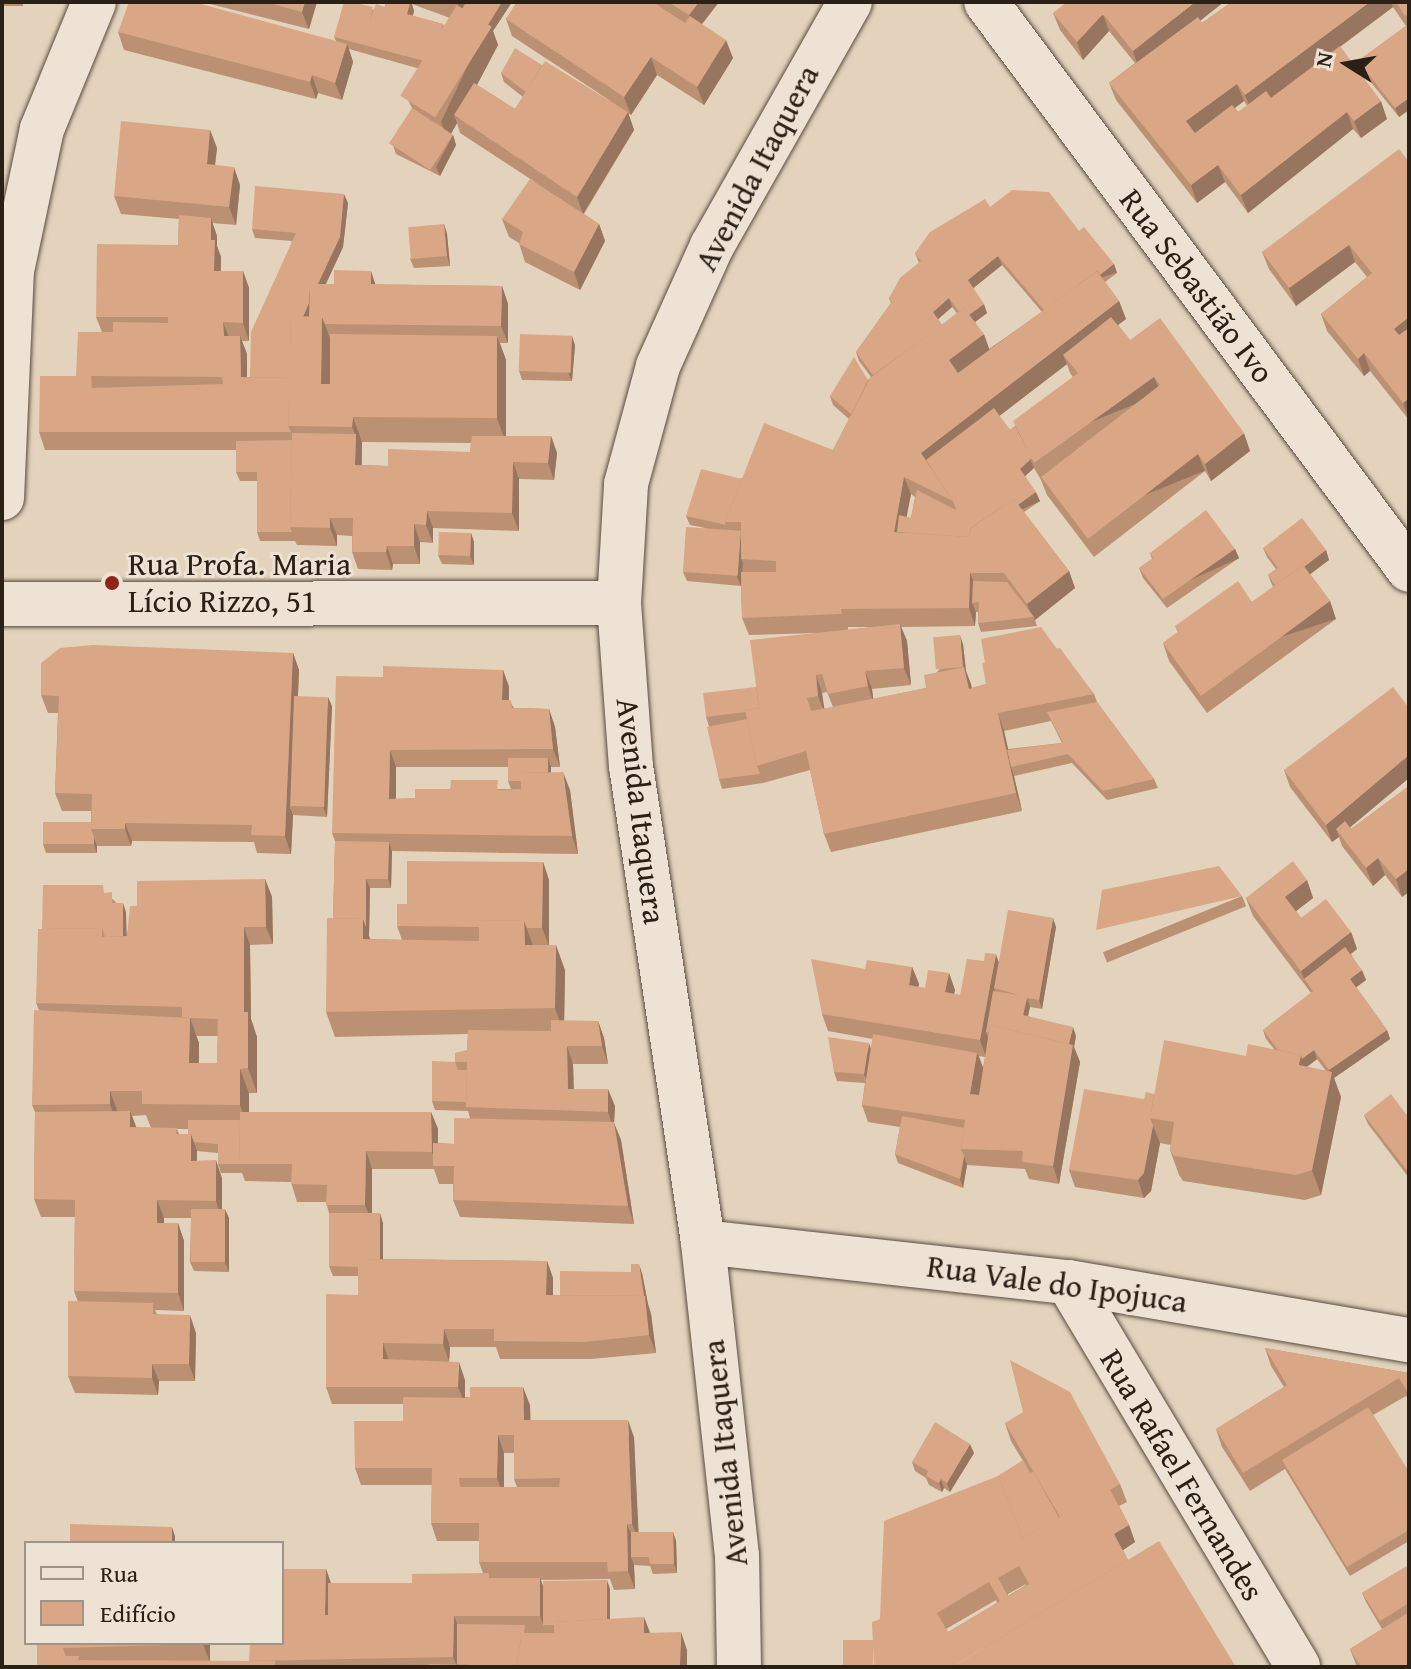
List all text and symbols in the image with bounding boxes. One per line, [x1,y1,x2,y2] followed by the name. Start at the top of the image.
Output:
[1307,24,1387,104] north arrow
[1306,49,1341,70] text: N
[687,58,827,278] street label: Avenida Itaquera
[1111,181,1283,391] street label: Rua Sebastião Ivo
[128,546,351,621] place label: Rua Profa. Maria Lício Rizzo, 51
[103,574,121,592] marker: Rua Profa. Maria Lício Rizzo, 51
[608,696,674,926] street label: Avenida Itaquera
[924,1247,1190,1321] street label: Rua Vale do Ipojuca
[694,1338,756,1568] street label: Avenida Itaquera
[1092,1342,1272,1608] street label: Rua Rafael Fernandes
[24,1541,284,1645] legend
[100,1556,138,1591] text: Rua
[100,1596,176,1631] text: Edifício

